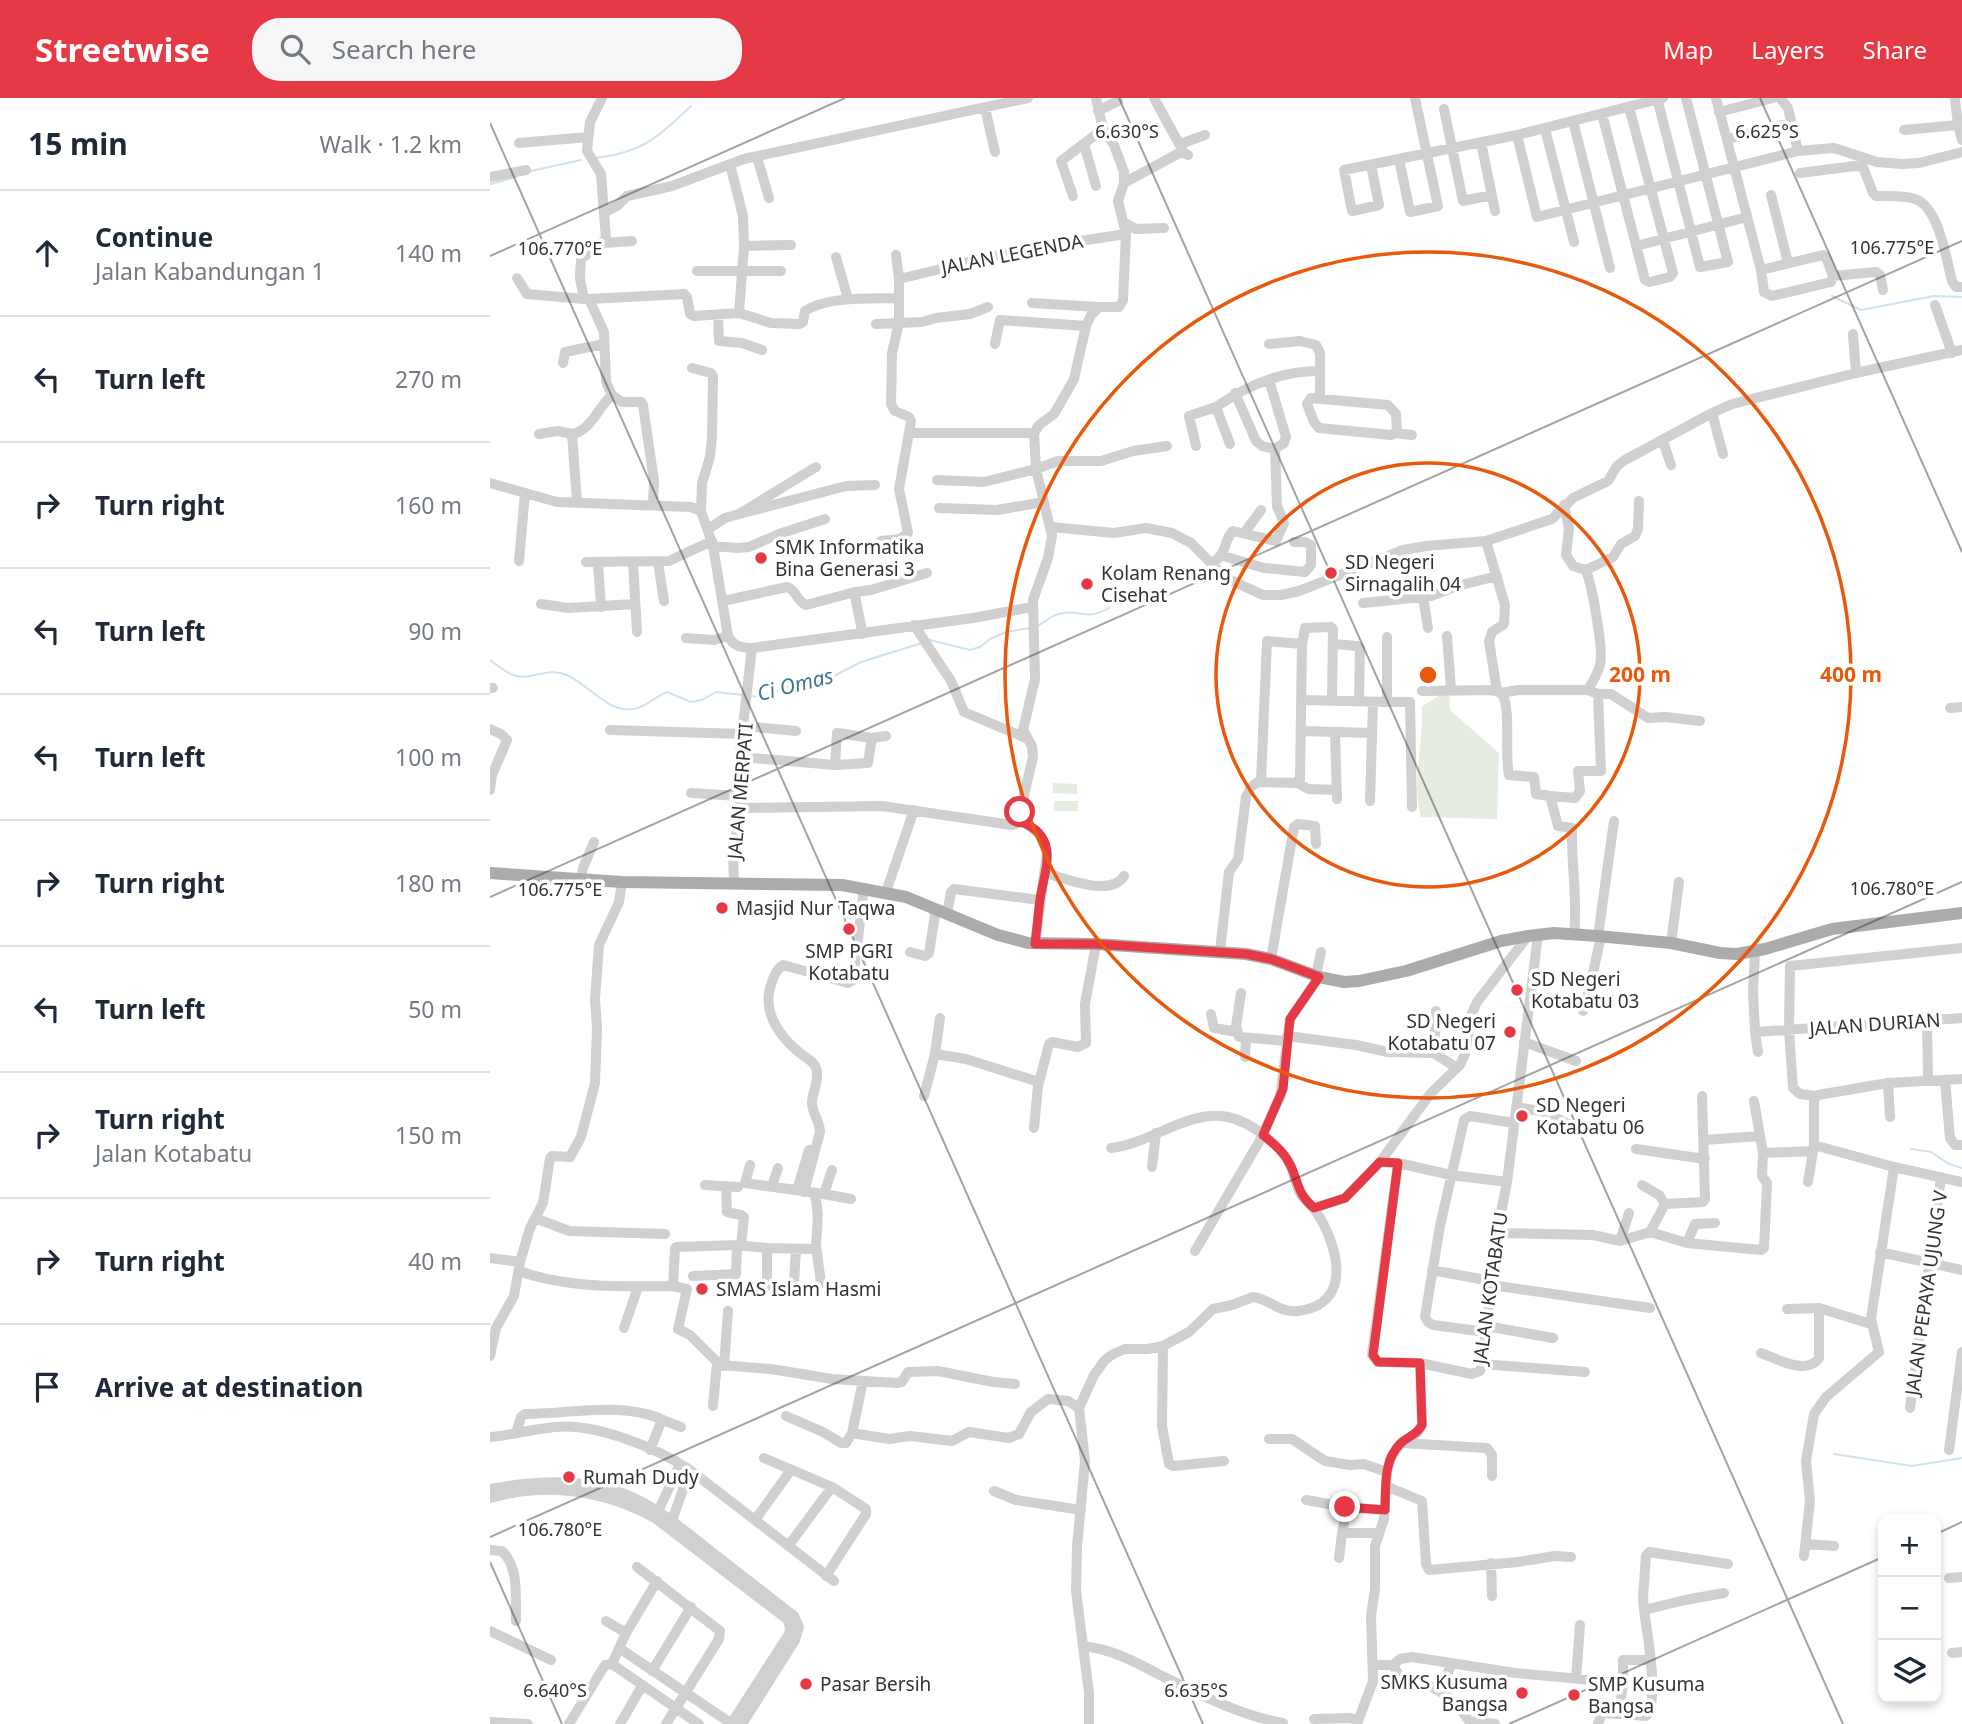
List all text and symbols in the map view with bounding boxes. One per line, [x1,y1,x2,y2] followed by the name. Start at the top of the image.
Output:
[252,18,742,81] search box
[35,27,210,72] text: Streetwise
[276,30,314,68] icon: search
[332,31,476,67] text: Search here
[1663,33,1713,66] text: Map
[1751,33,1825,66] text: Layers
[1863,33,1927,66] text: Share
[1095,119,1159,143] text: 6.630°S
[1735,119,1799,143] text: 6.625°S
[28,123,128,164] text: 15 min
[320,128,462,160] text: Walk · 1.2 km
[95,219,213,255] text: Continue
[937,227,1086,281] street label: JALAN LEGENDA
[28,234,66,272] icon: ahead
[1850,235,1934,259] text: 106.775°E
[518,236,602,260] text: 106.770°E
[395,237,462,269] text: 140 m
[95,255,325,287] text: Jalan Kabandungan 1
[28,360,66,398] icon: left
[95,361,206,397] text: Turn left
[395,363,462,395] text: 270 m
[28,486,66,524] icon: right
[95,487,225,523] text: Turn right
[395,489,462,521] text: 160 m
[775,534,924,582] place label: SMK Informatika Bina Generasi 3
[1345,549,1461,597] place label: SD Negeri Sirnagalih 04
[753,550,769,566] marker: SMK Informatika Bina Generasi 3
[1101,560,1231,608] place label: Kolam Renang Cisehat
[1323,565,1339,581] marker: SD Negeri Sirnagalih 04
[1079,576,1095,592] marker: Kolam Renang Cisehat
[28,612,66,650] icon: left
[95,613,206,649] text: Turn left
[408,615,462,647] text: 90 m
[1609,660,1671,688] text: 200 m
[1820,660,1882,688] text: 400 m
[754,661,836,707] water label: Ci Omas
[1416,663,1440,687] centre of rings
[721,722,759,862] street label: JALAN MERPATI
[28,738,66,776] icon: left
[95,739,206,775] text: Turn left
[395,741,462,773] text: 100 m
[1004,796,1035,827] route start
[28,864,66,902] icon: right
[95,865,225,901] text: Turn right
[395,867,462,899] text: 180 m
[1850,876,1934,900] text: 106.780°E
[518,877,602,901] text: 106.775°E
[736,895,895,921] place label: Masjid Nur Taqwa
[714,900,730,916] marker: Masjid Nur Taqwa
[841,921,857,937] marker: SMP PGRI Kotabatu
[805,938,893,986] place label: SMP PGRI Kotabatu
[1531,966,1639,1014] place label: SD Negeri Kotabatu 03
[1509,982,1525,998] marker: SD Negeri Kotabatu 03
[28,990,66,1028] icon: left
[95,991,206,1027] text: Turn left
[408,993,462,1025] text: 50 m
[1807,1006,1941,1042] street label: JALAN DURIAN
[1388,1008,1496,1056] place label: SD Negeri Kotabatu 07
[1502,1024,1518,1040] marker: SD Negeri Kotabatu 07
[1536,1092,1644,1140] place label: SD Negeri Kotabatu 06
[95,1101,225,1137] text: Turn right
[1514,1108,1530,1124] marker: SD Negeri Kotabatu 06
[28,1116,66,1154] icon: right
[395,1119,462,1151] text: 150 m
[95,1137,252,1169] text: Jalan Kotabatu
[1898,1188,1953,1399] street label: JALAN PEPAYA UJUNG V
[1466,1210,1514,1368] street label: JALAN KOTABATU
[28,1242,66,1280] icon: right
[95,1243,225,1279] text: Turn right
[408,1245,462,1277] text: 40 m
[716,1276,882,1302] place label: SMAS Islam Hasmi
[694,1281,710,1297] marker: SMAS Islam Hasmi
[28,1368,66,1406] icon: arrive
[95,1369,364,1405] text: Arrive at destination
[583,1464,699,1490] place label: Rumah Dudy
[561,1469,577,1485] marker: Rumah Dudy
[1329,1491,1360,1522] route end
[1878,1514,1941,1703] map controls
[1878,1514,1941,1577] button: +
[518,1517,602,1541] text: 106.780°E
[1878,1577,1941,1640] button: −
[1878,1640,1941,1703] button: layers
[1380,1669,1508,1717] place label: SMKS Kusuma Bangsa
[820,1671,931,1697] place label: Pasar Bersih
[1588,1671,1705,1719] place label: SMP Kusuma Bangsa
[798,1676,814,1692] marker: Pasar Bersih
[523,1678,587,1702] text: 6.640°S
[1164,1678,1228,1702] text: 6.635°S
[1514,1685,1530,1701] marker: SMKS Kusuma Bangsa
[1566,1687,1582,1703] marker: SMP Kusuma Bangsa

